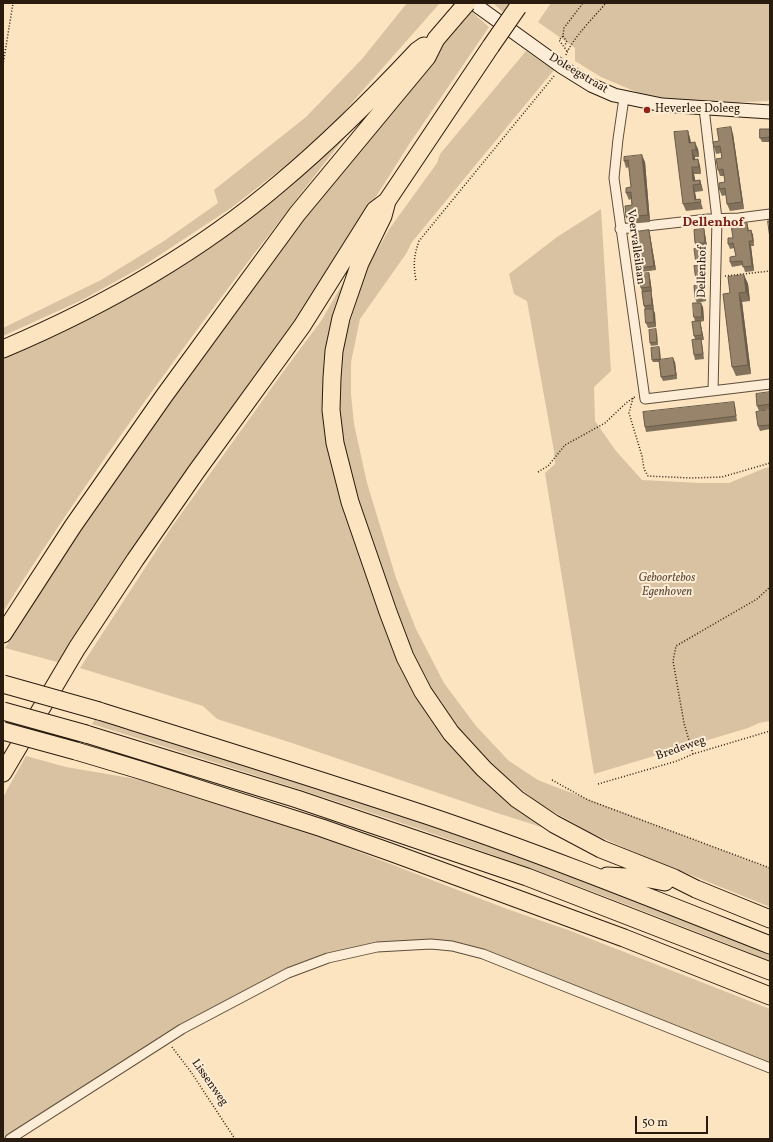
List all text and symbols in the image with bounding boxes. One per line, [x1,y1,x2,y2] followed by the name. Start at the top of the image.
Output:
[546,51,610,97] street label: Doleegstraat
[655,103,740,117] place label: Heverlee Doleeg
[642,105,652,115] marker: Heverlee Doleeg
[623,209,647,285] street label: Voervalleilaan
[682,216,744,232] district label: Dellenhof
[695,246,711,298] street label: Dellenhof
[639,572,695,600] park label: Geboortebos Egenhoven
[654,734,708,764] street label: Bredeweg
[188,1057,230,1109] street label: Lissenweg
[637,1108,710,1134] scale bar
[642,1115,668,1131] text: 50 m

